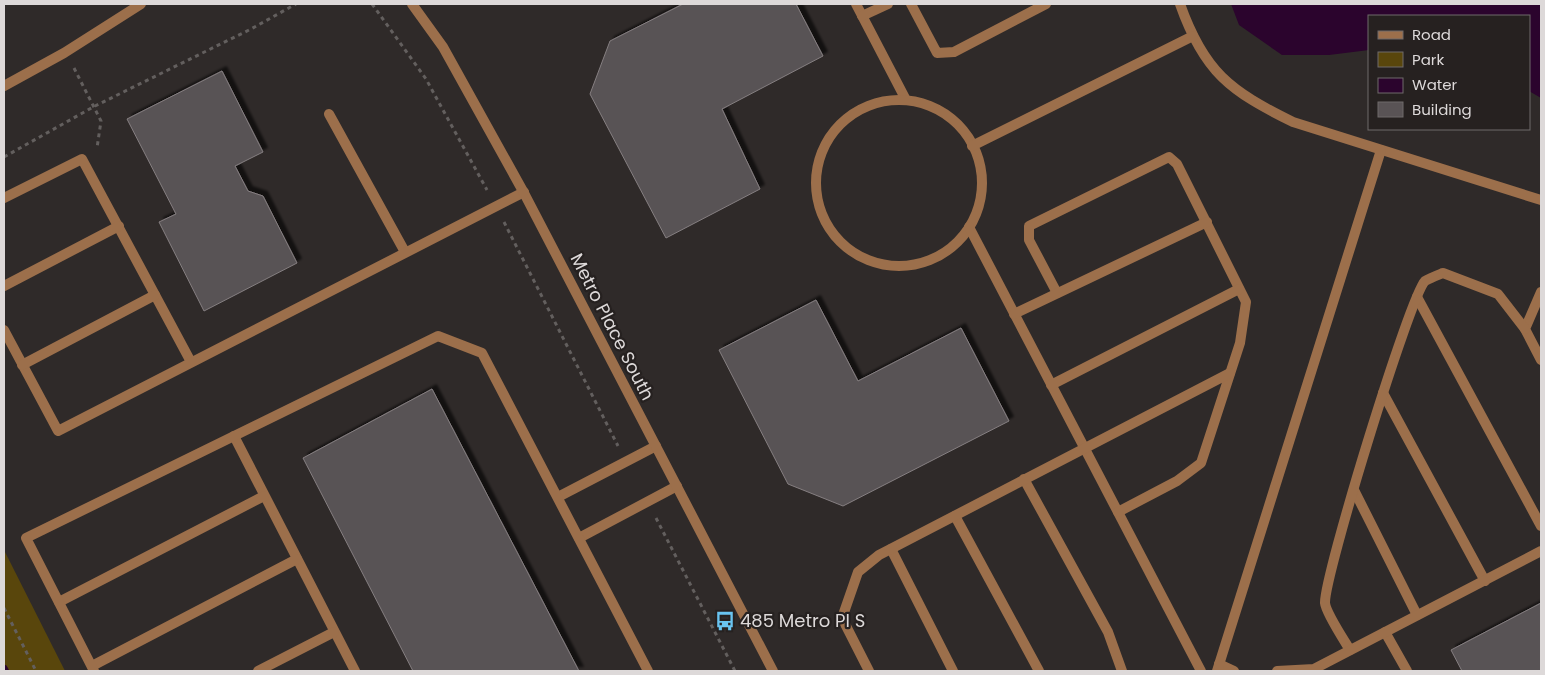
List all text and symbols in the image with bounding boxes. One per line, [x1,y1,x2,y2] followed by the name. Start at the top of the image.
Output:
[1368,15,1530,130] legend
[1412,24,1451,45] text: Road
[1412,49,1444,70] text: Park
[1412,74,1458,95] text: Water
[1412,99,1472,120] text: Building
[565,249,660,405] street label: Metro Place South
[740,608,865,633] place label: 485 Metro Pl S
[714,610,736,632] bus stop icon: 485 Metro Pl S

